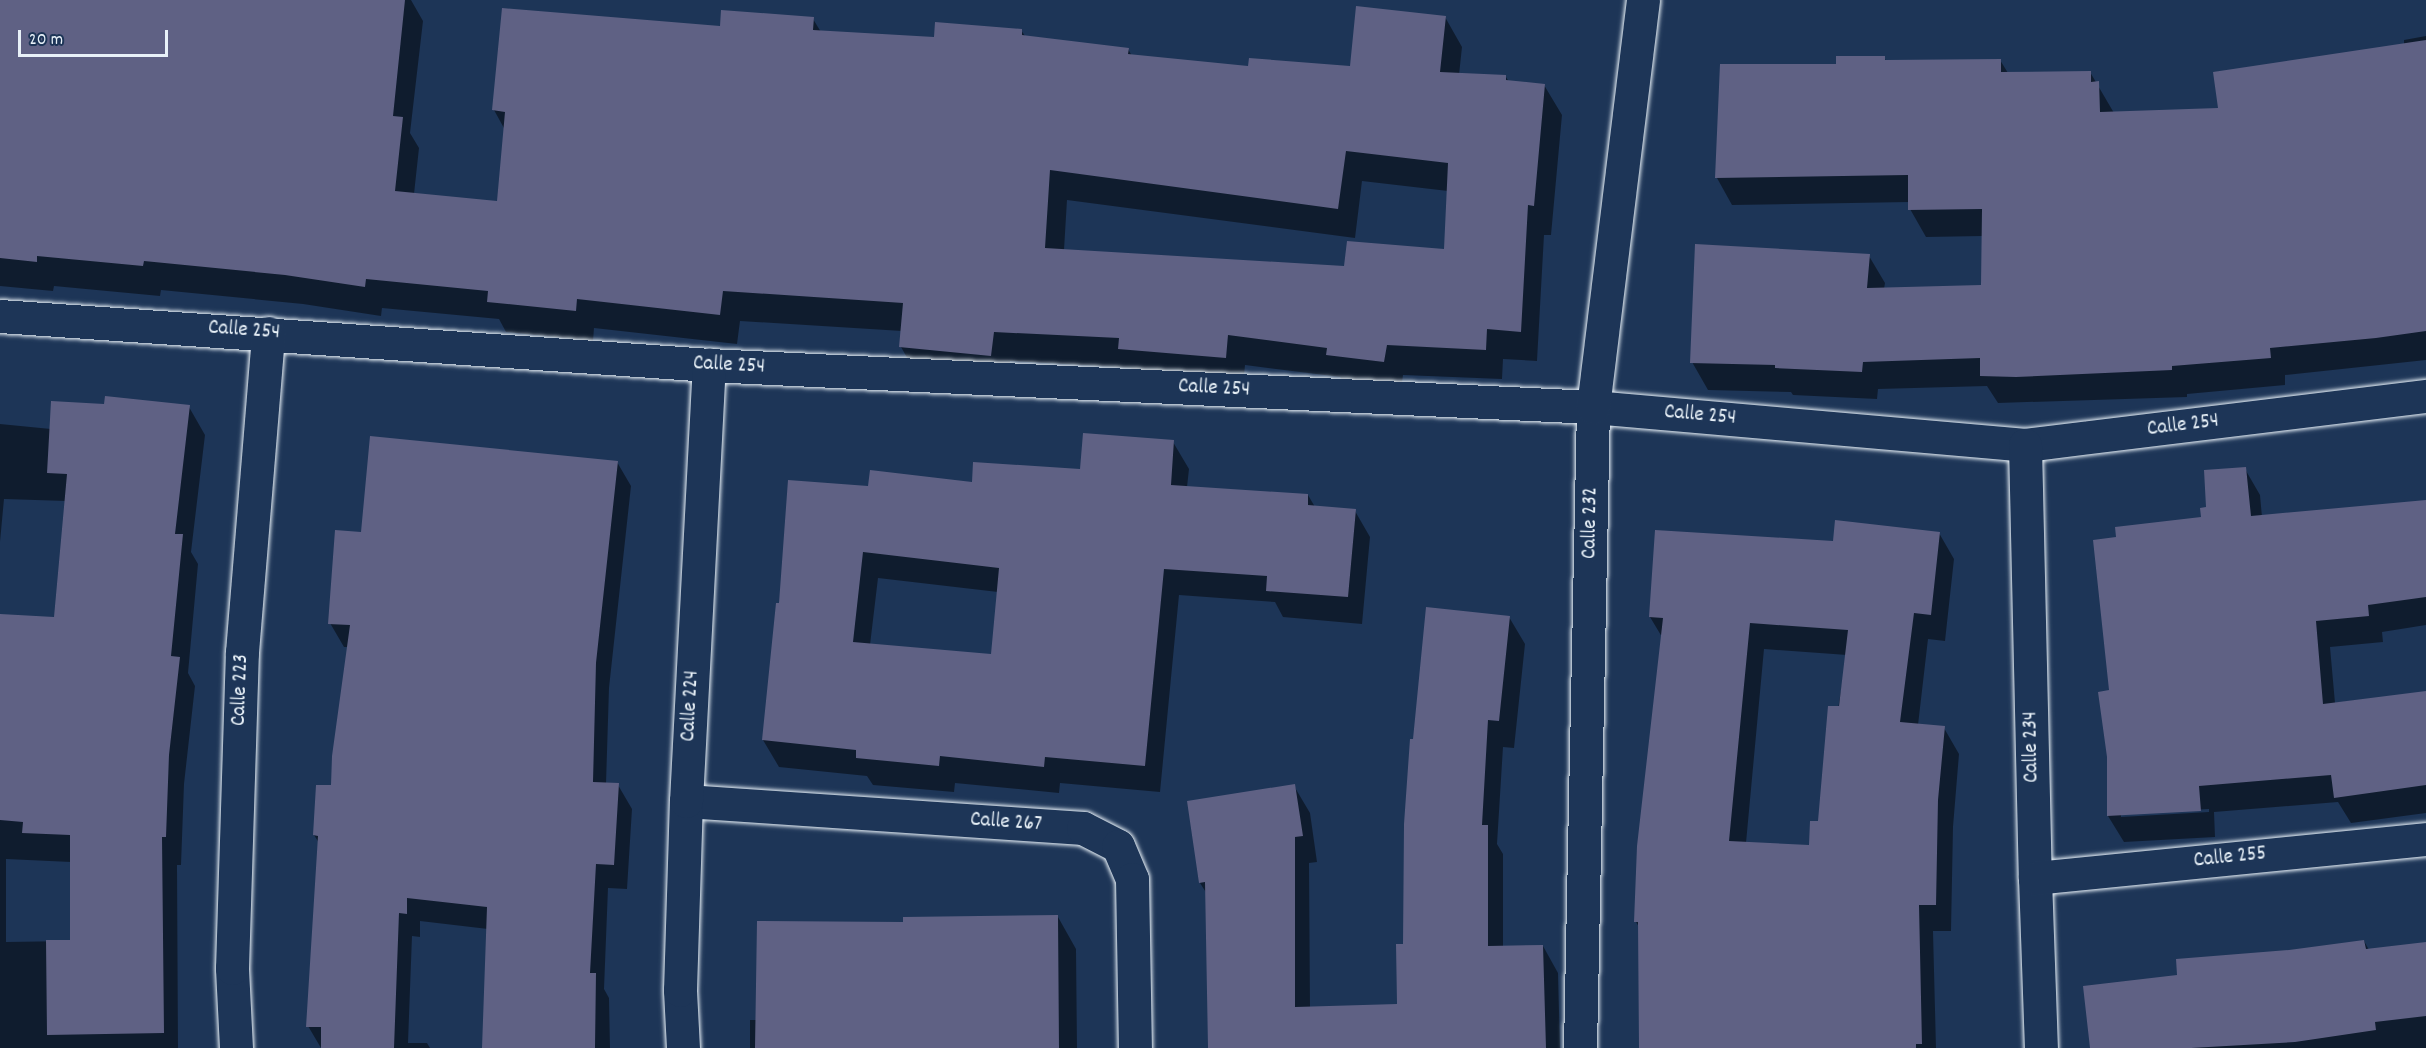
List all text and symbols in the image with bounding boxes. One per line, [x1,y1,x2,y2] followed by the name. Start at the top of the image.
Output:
[21,18,171,56] scale bar
[29,28,63,53] text: 20 m
[207,316,281,346] street label: Calle 254
[692,352,766,380] street label: Calle 254
[1177,375,1251,403] street label: Calle 254
[1663,400,1737,432] street label: Calle 254
[2146,409,2220,443] street label: Calle 254
[1578,487,1604,559] street label: Calle 232
[227,654,255,726] street label: Calle 223
[677,670,705,742] street label: Calle 224
[2019,711,2045,783] street label: Calle 234
[969,808,1043,838] street label: Calle 267
[2192,842,2268,874] street label: Calle 255

